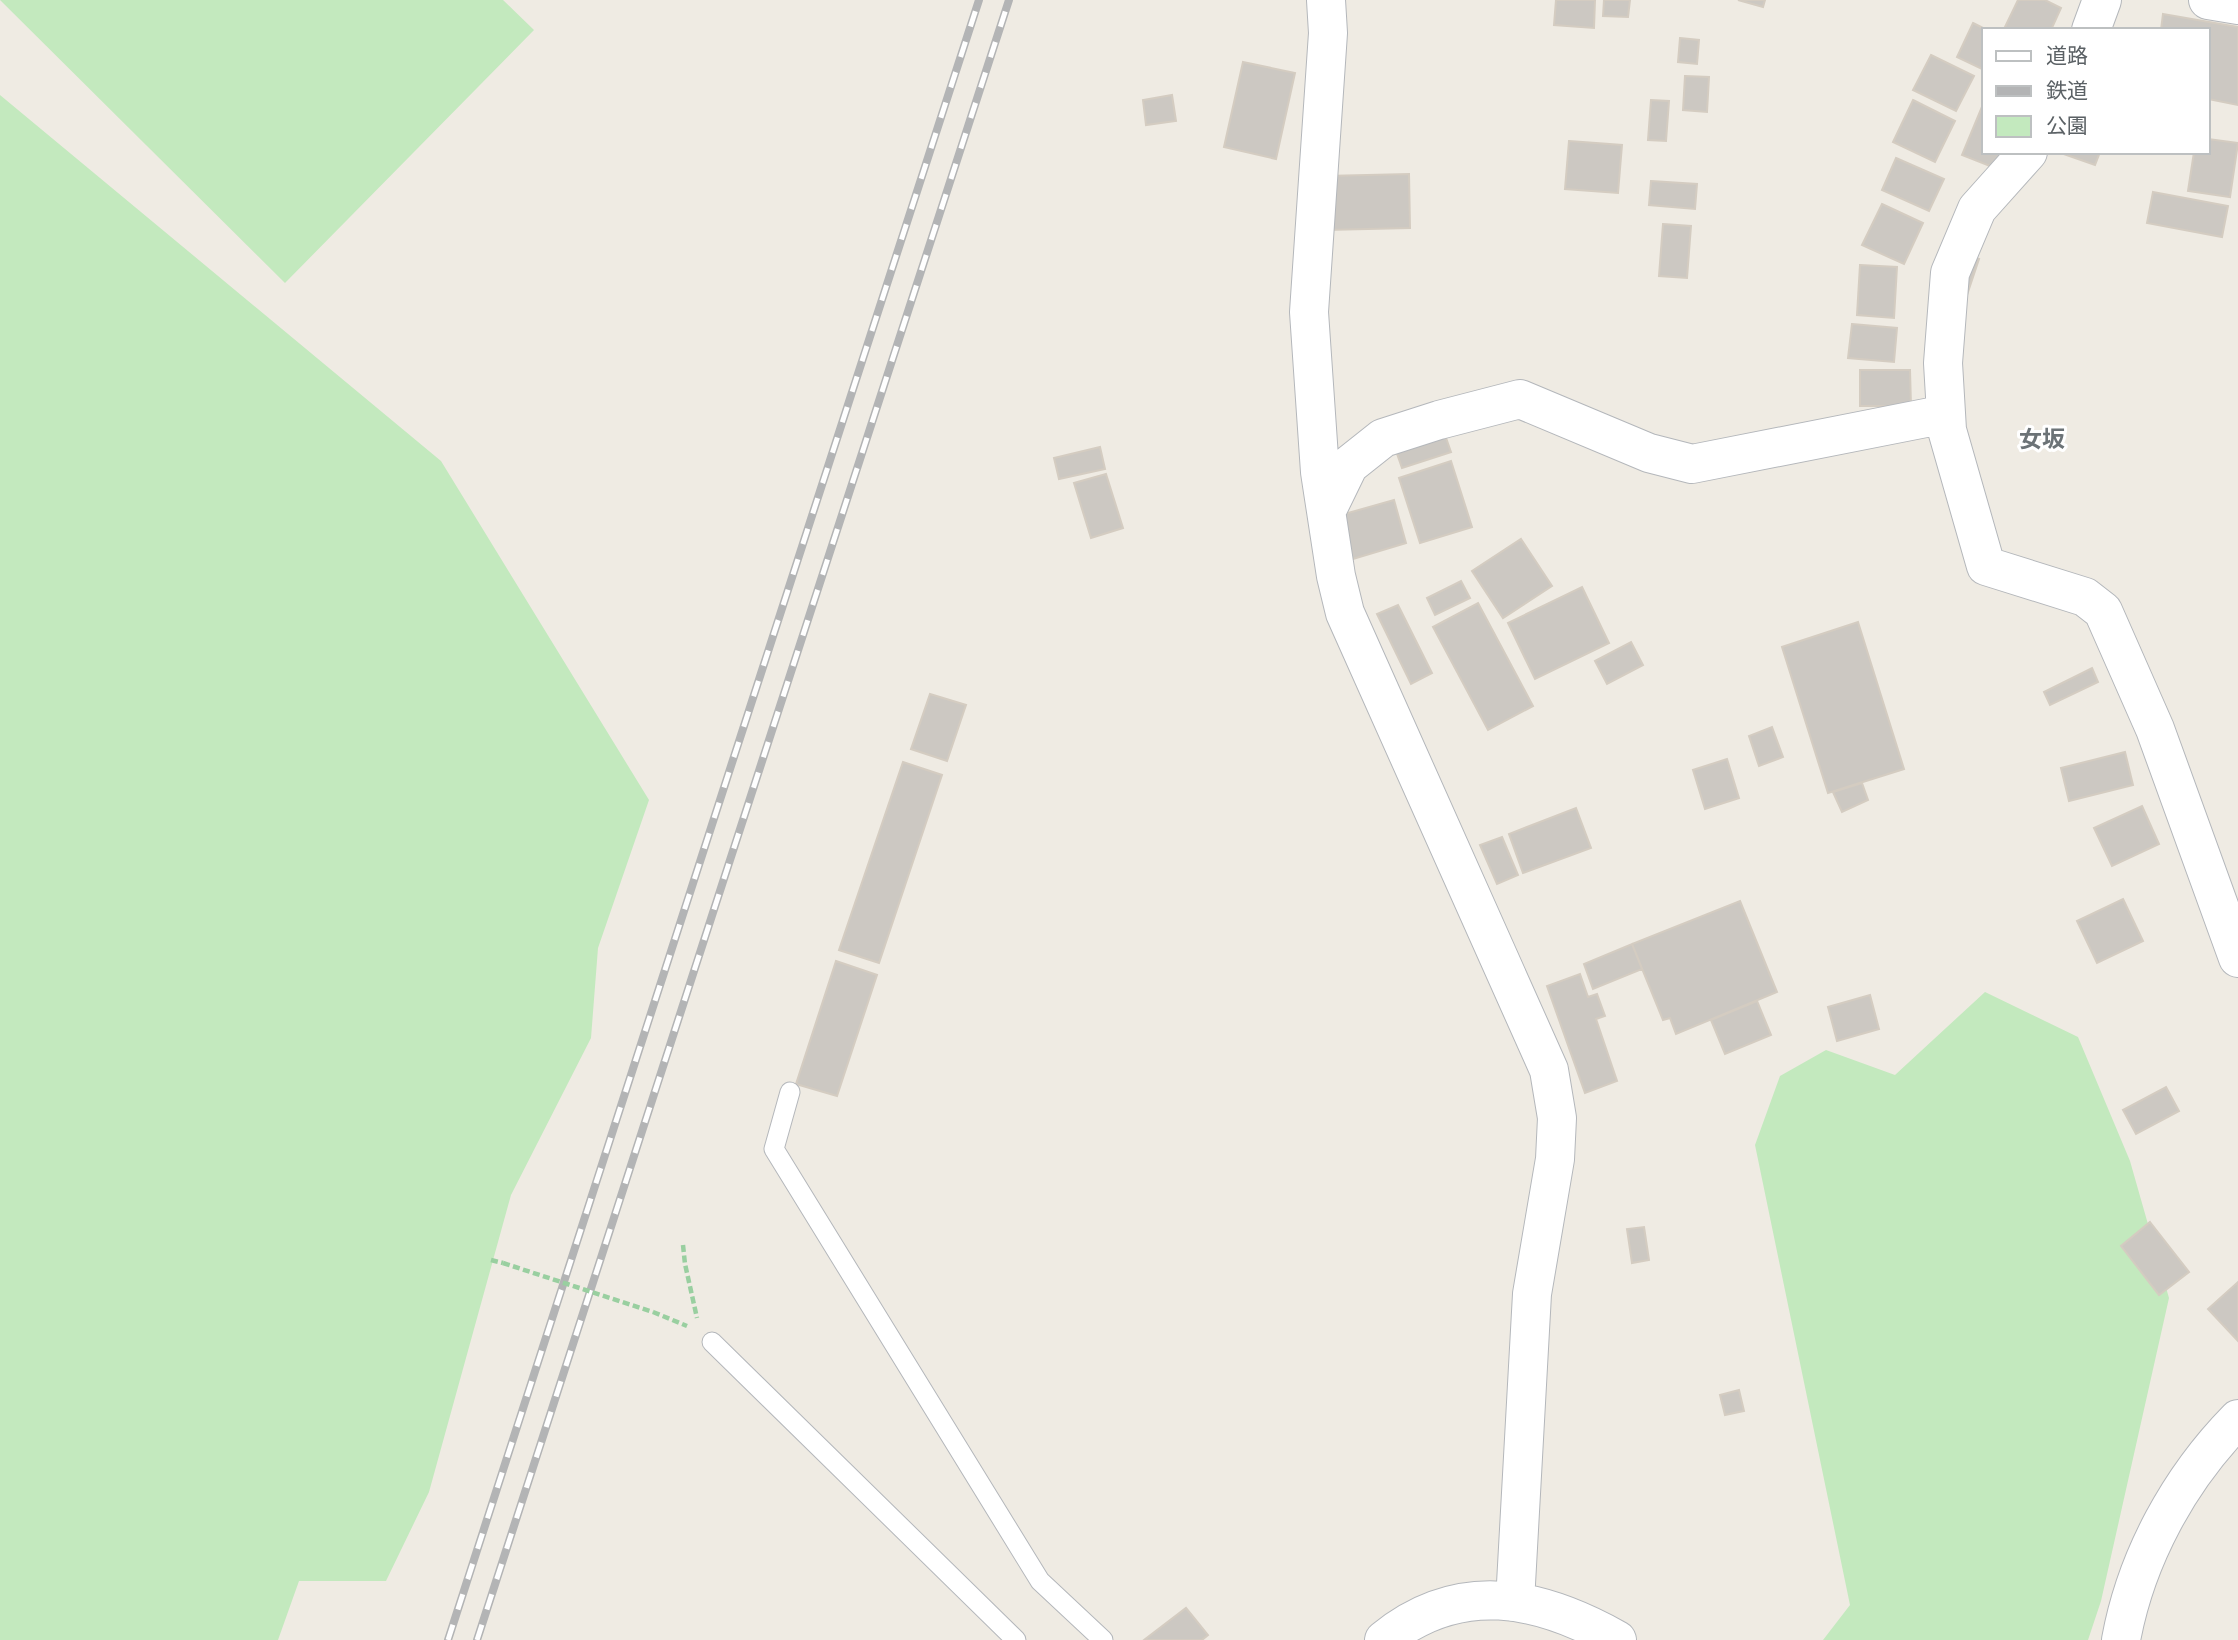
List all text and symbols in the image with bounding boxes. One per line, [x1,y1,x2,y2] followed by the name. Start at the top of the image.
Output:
[1982,28,2210,154] legend
[2046,42,2088,69] text: 道路
[2046,77,2088,104] text: 鉄道
[2046,112,2088,139] text: 公園
[2019,424,2065,453] district label: 女坂

